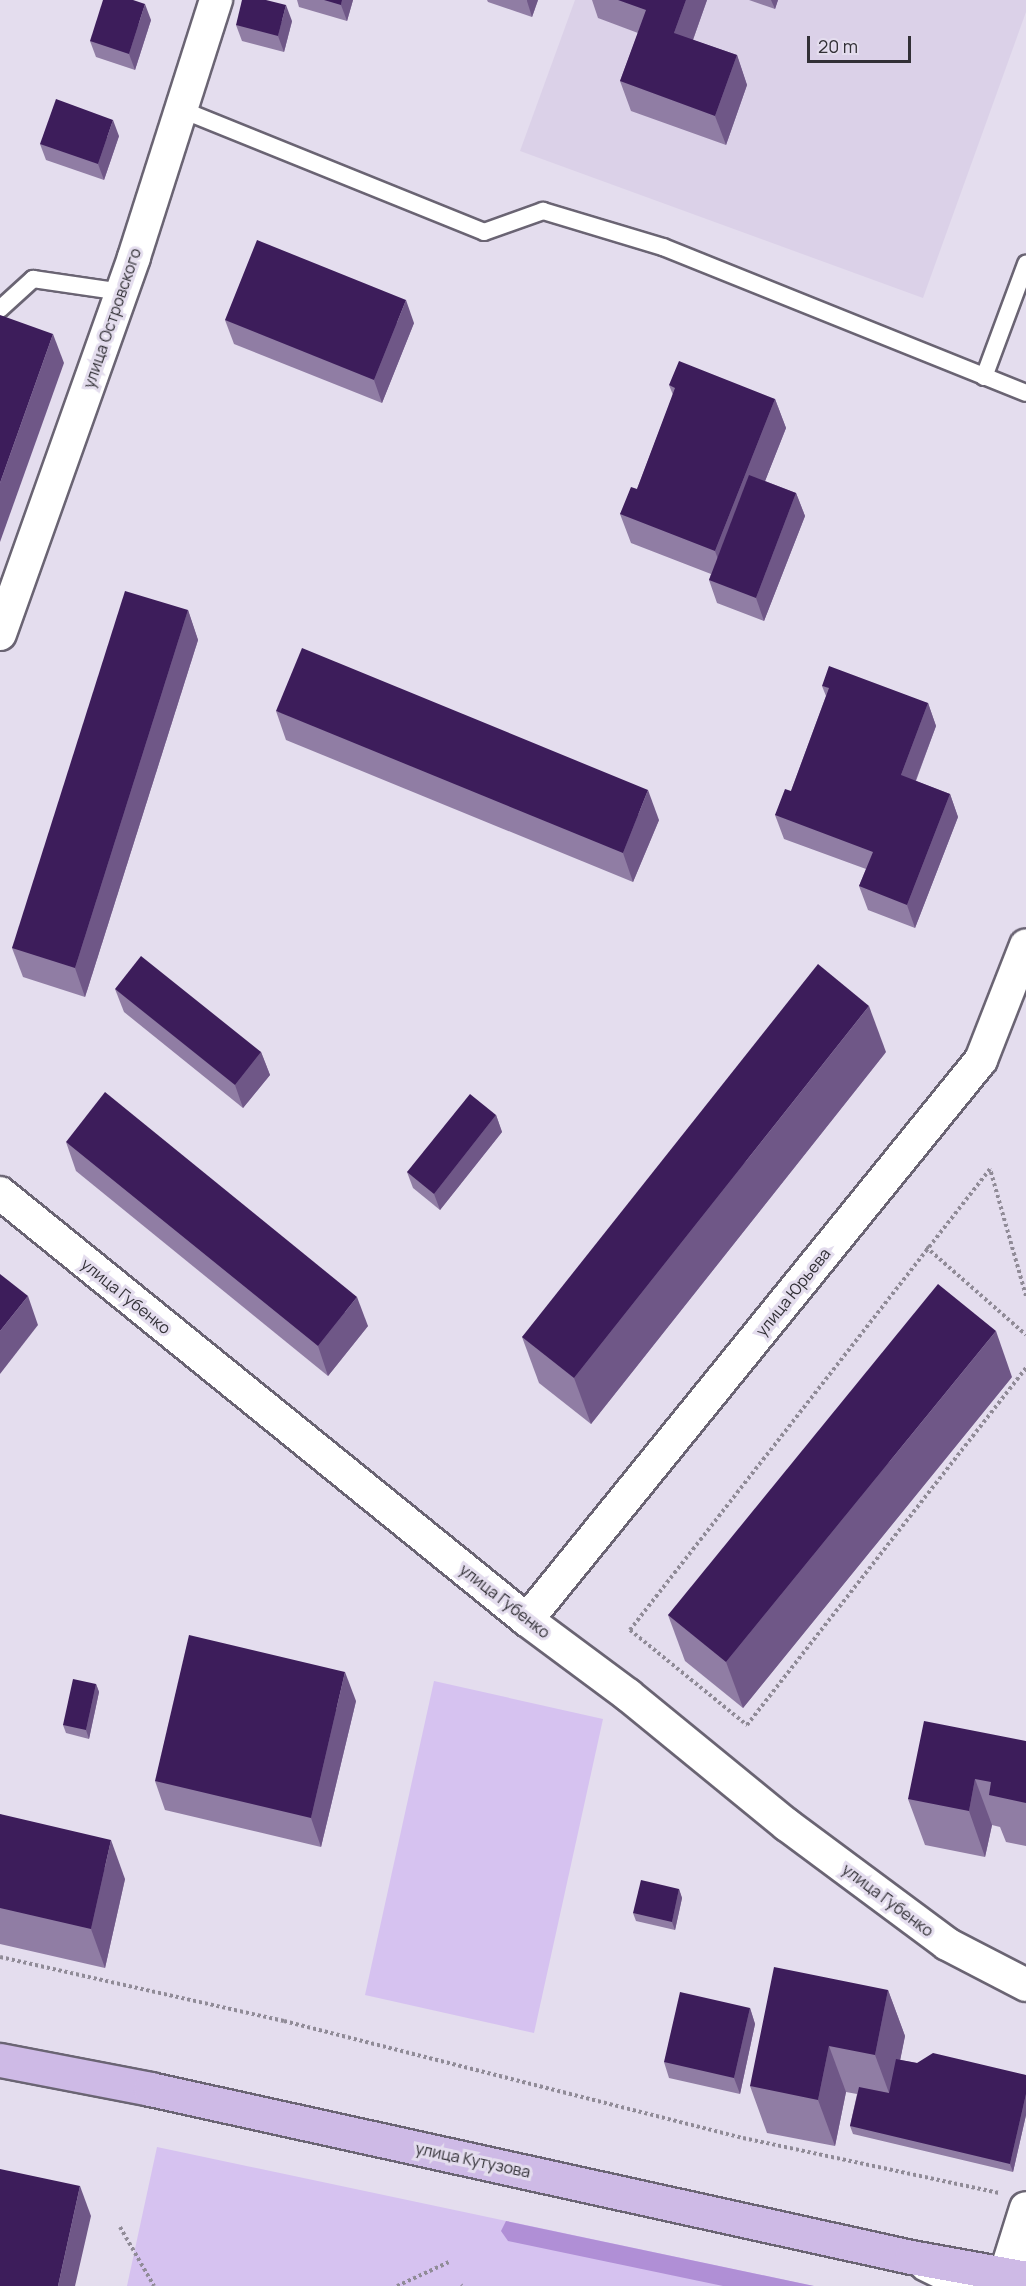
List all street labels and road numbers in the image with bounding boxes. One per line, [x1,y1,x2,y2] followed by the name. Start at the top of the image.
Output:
[79,245,145,391] street label: улица Островского
[752,1244,834,1340] street label: улица Юрьева
[77,1254,175,1338] street label: улица Губенко
[456,1560,554,1642] street label: улица Губенко
[838,1859,938,1941] street label: улица Губенко
[414,2138,532,2182] street label: улица Кутузова

